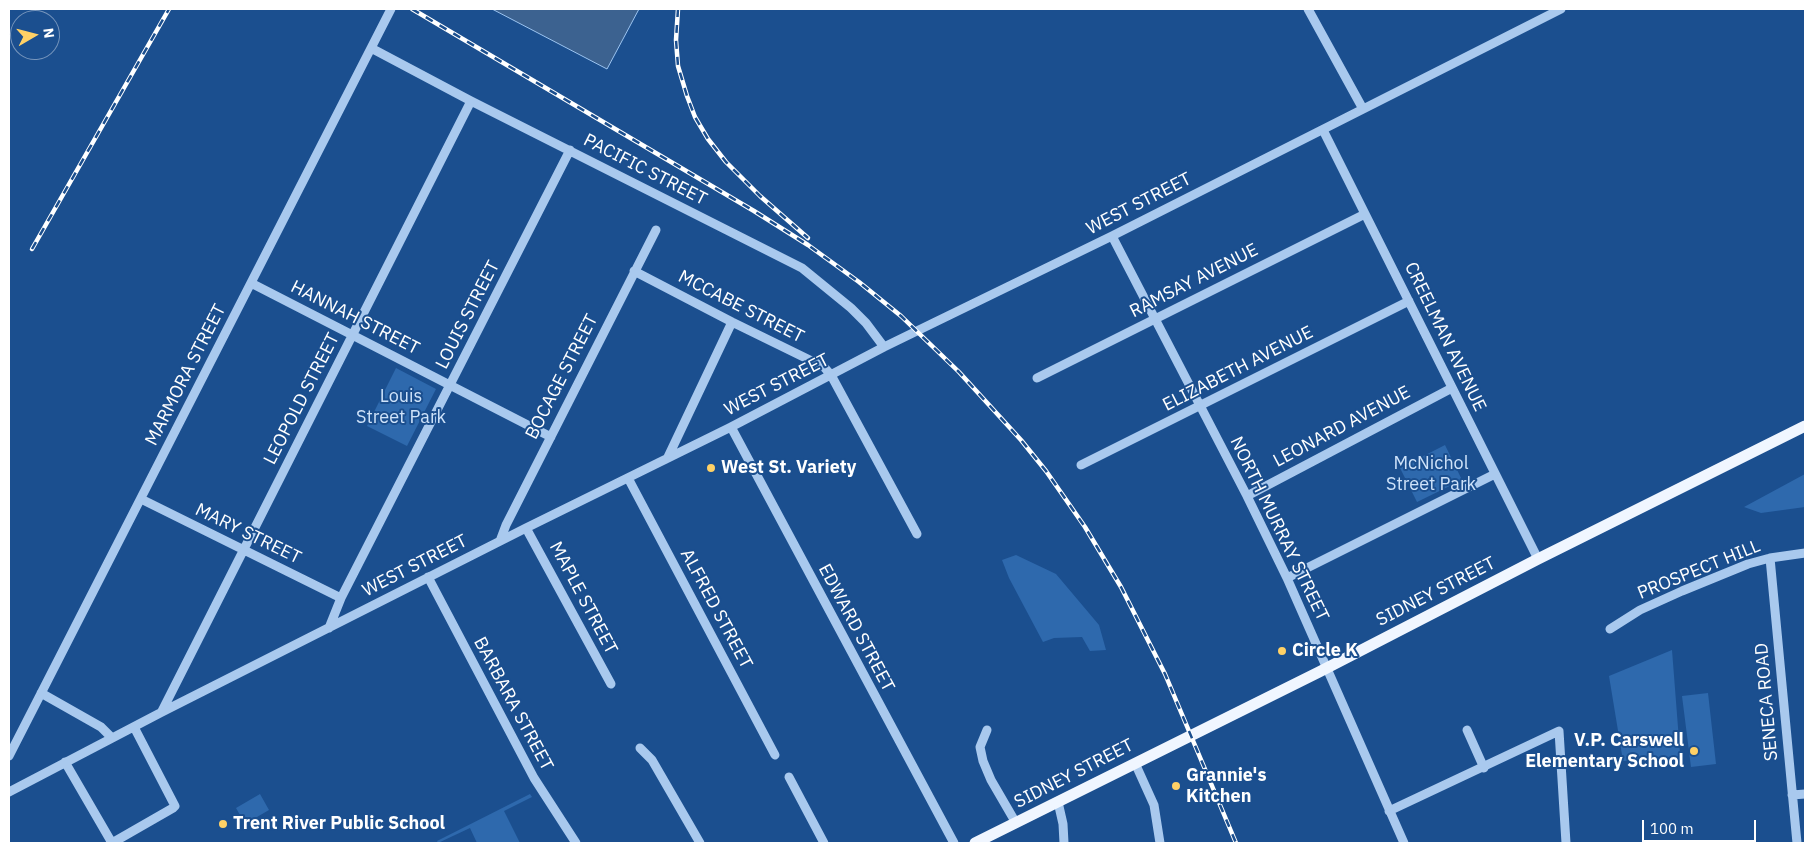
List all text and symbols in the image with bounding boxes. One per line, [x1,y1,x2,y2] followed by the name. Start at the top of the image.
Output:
[10,10,60,60] north arrow
[39,27,58,39] text: N
[580,130,710,210] street label: PACIFIC STREET
[1083,168,1195,240] street label: WEST STREET
[1126,239,1262,323] street label: RAMSAY AVENUE
[431,257,505,373] street label: LOUIS STREET
[1399,259,1491,415] street label: CREELMAN AVENUE
[675,266,807,348] street label: MCCABE STREET
[287,276,423,360] street label: HANNAH STREET
[141,301,231,449] street label: MARMORA STREET
[521,311,603,443] street label: BOCAGE STREET
[1159,322,1317,416] street label: ELIZABETH AVENUE
[260,330,344,468] street label: LEOPOLD STREET
[721,349,833,421] street label: WEST STREET
[1270,382,1414,472] street label: LEONARD AVENUE
[356,386,446,428] park label: Louis Street Park
[1225,433,1333,625] street label: NORTH MURRAY STREET
[1386,453,1476,496] park label: McNichol Street Park
[721,457,856,479] place label: West St. Variety
[705,462,717,474] marker: West St. Variety
[191,499,305,569] street label: MARY STREET
[359,530,471,602] street label: WEST STREET
[1634,536,1764,604] street label: PROSPECT HILL
[544,538,622,658] street label: MAPLE STREET
[675,546,757,672] street label: ALFRED STREET
[1373,553,1499,631] street label: SIDNEY STREET
[813,561,899,695] street label: EDWARD STREET
[469,633,557,775] street label: BARBARA STREET
[1292,640,1358,662] place label: Circle K
[1751,642,1783,762] street label: SENECA ROAD
[1276,645,1288,657] marker: Circle K
[1525,730,1684,772] place label: V.P. Carswell Elementary School
[1011,735,1137,813] street label: SIDNEY STREET
[1688,745,1700,757] marker: V.P. Carswell Elementary School
[1186,765,1266,808] place label: Grannie's Kitchen
[1170,780,1182,792] marker: Grannie's Kitchen
[1644,810,1758,842] scale bar
[233,813,445,835] place label: Trent River Public School
[217,818,229,830] marker: Trent River Public School
[1650,819,1694,838] text: 100 m

